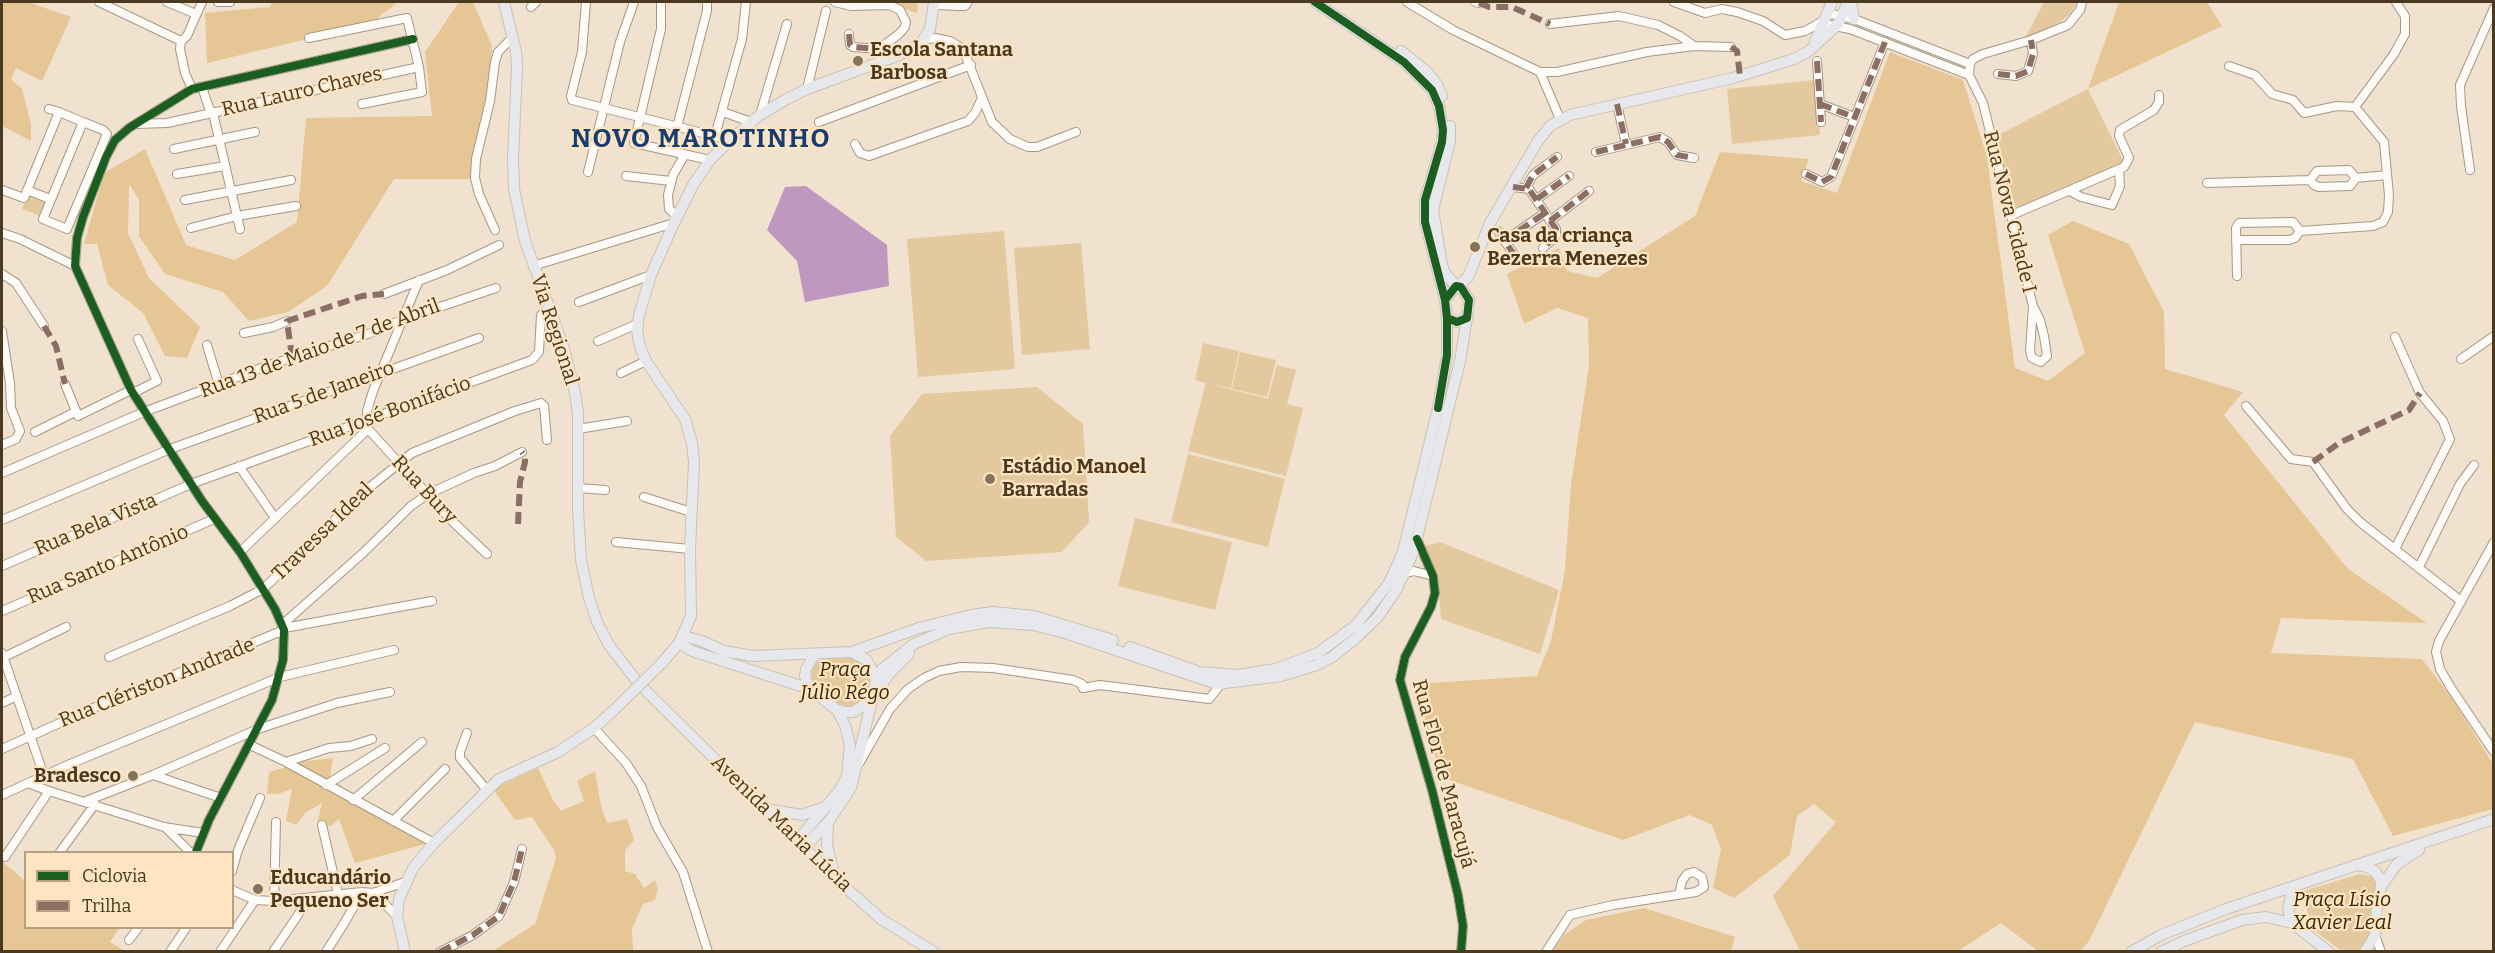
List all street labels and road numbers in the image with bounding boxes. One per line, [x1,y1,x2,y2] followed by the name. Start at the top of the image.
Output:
[219,62,385,122] street label: Rua Lauro Chaves
[1977,128,2041,296] street label: Rua Nova Cidade I
[525,272,583,388] street label: Via Regional
[197,294,443,404] street label: Rua 13 de Maio de 7 de Abril
[250,356,398,430] street label: Rua 5 de Janeiro
[306,372,474,452] street label: Rua José Bonifácio
[386,451,462,529] street label: Rua Bury
[267,478,379,586] street label: Travessa Ideal
[31,488,161,562] street label: Rua Bela Vista
[24,520,192,610] street label: Rua Santo Antônio
[56,633,258,733] street label: Rua Clériston Andrade
[1406,677,1480,871] street label: Rua Flor de Maracujá
[705,750,857,898] street label: Avenida Maria Lúcia

